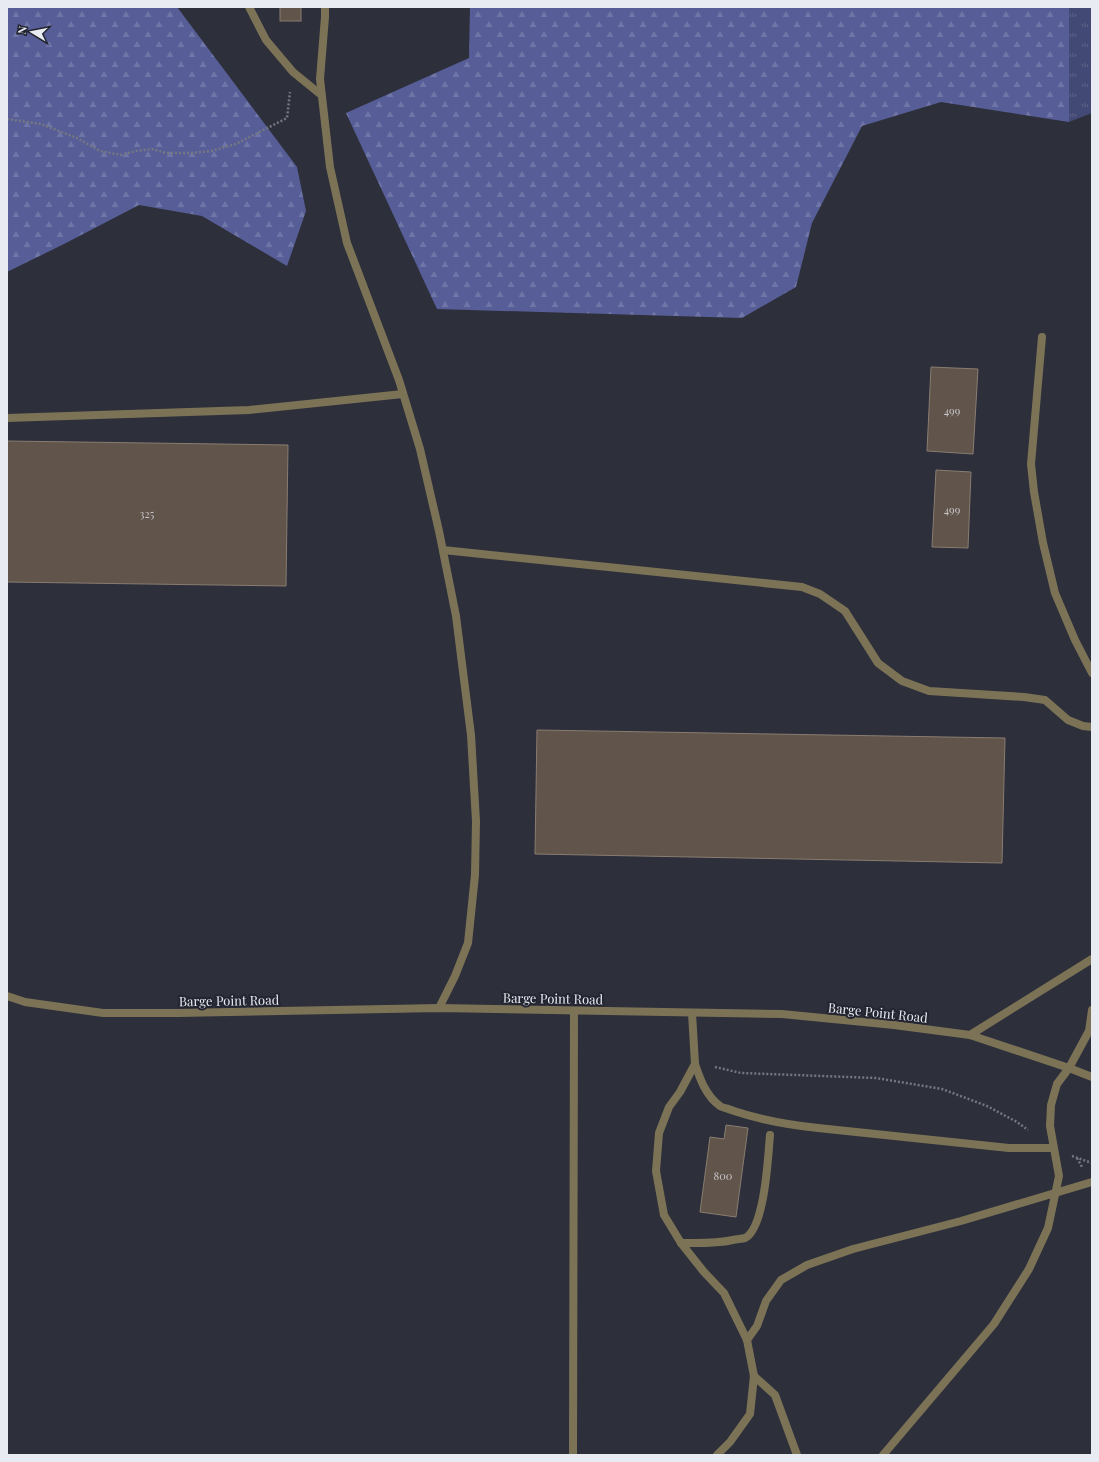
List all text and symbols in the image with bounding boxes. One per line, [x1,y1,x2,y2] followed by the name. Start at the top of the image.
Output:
[12,12,52,52] north arrow
[14,25,30,35] text: N
[944,403,961,418] house number: 499
[944,502,961,517] house number: 499
[140,506,155,521] house number: 325
[503,989,604,1007] street label: Barge Point Road
[179,991,280,1009] street label: Barge Point Road
[827,998,929,1026] street label: Barge Point Road
[714,1168,733,1183] house number: 800

